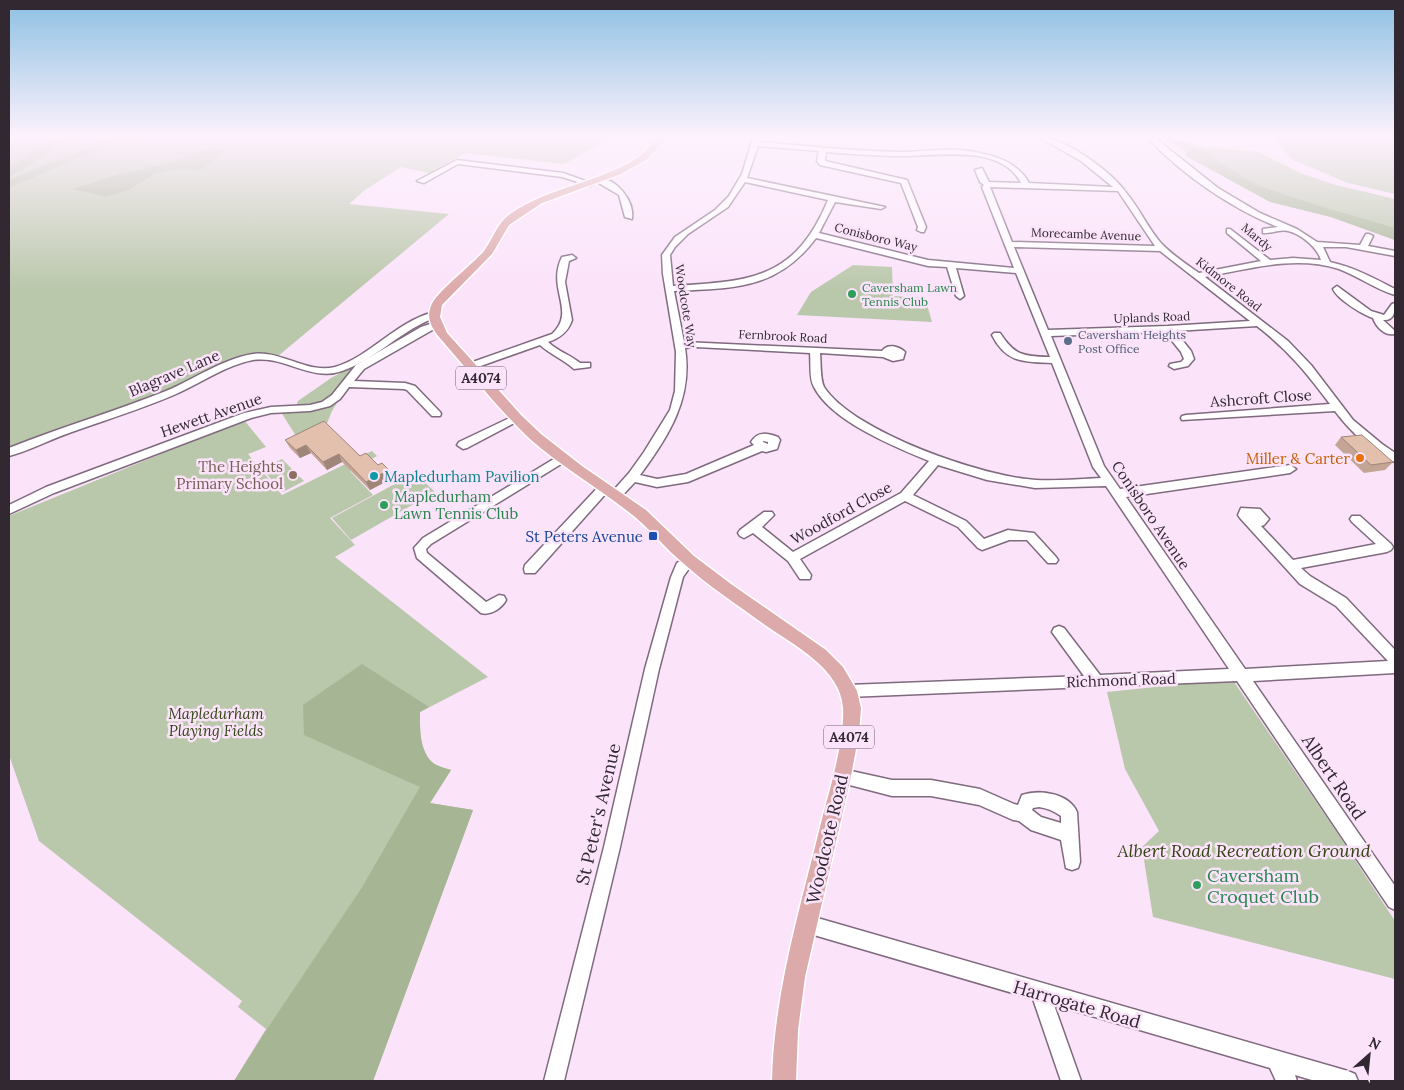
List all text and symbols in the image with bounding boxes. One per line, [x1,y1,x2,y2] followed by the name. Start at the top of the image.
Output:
[833,219,920,255] street label: Conisboro Way
[1238,220,1276,255] street label: Mardy
[1031,225,1142,243] street label: Morecambe Avenue
[1193,254,1265,314] street label: Kidmore Road
[672,263,700,349] street label: Woodcote Way
[862,280,957,309] place label: Caversham Lawn Tennis Club
[846,288,858,300] marker: Caversham Lawn Tennis Club
[1113,308,1191,326] street label: Uplands Road
[738,326,828,346] street label: Fernbrook Road
[1078,327,1187,356] place label: Caversham Heights Post Office
[1062,335,1074,347] marker: Caversham Heights Post Office
[126,345,222,401] street label: Blagrave Lane
[456,366,506,389] road number: A4074
[1209,385,1312,411] street label: Ashcroft Close
[158,389,264,441] street label: Hewett Avenue
[1246,449,1351,468] place label: Miller & Carter
[1354,452,1366,464] marker: Miller & Carter
[176,457,283,493] place label: The Heights Primary School
[1108,457,1194,573] street label: Conisboro Avenue
[384,467,540,486] place label: Mapledurham Pavilion
[287,469,299,481] marker: The Heights Primary School
[368,470,380,482] marker: Mapledurham Pavilion
[787,477,895,549] street label: Woodford Close
[394,487,518,523] place label: Mapledurham Lawn Tennis Club
[378,499,390,511] marker: Mapledurham Lawn Tennis Club
[526,527,643,546] place label: St Peters Avenue
[647,530,659,542] marker: St Peters Avenue
[1066,669,1176,691] street label: Richmond Road
[168,704,264,740] park label: Mapledurham Playing Fields
[824,726,874,749] road number: A4074
[1297,729,1371,824] street label: Albert Road
[571,741,626,887] street label: St Peter's Avenue
[801,772,853,906] street label: Woodcote Road
[1116,839,1371,862] park label: Albert Road Recreation Ground
[1207,864,1319,908] place label: Caversham Croquet Club
[1191,879,1203,891] marker: Caversham Croquet Club
[1011,975,1144,1033] street label: Harrogate Road
[1344,1030,1394,1080] north arrow
[1366,1033,1384,1054] text: N

